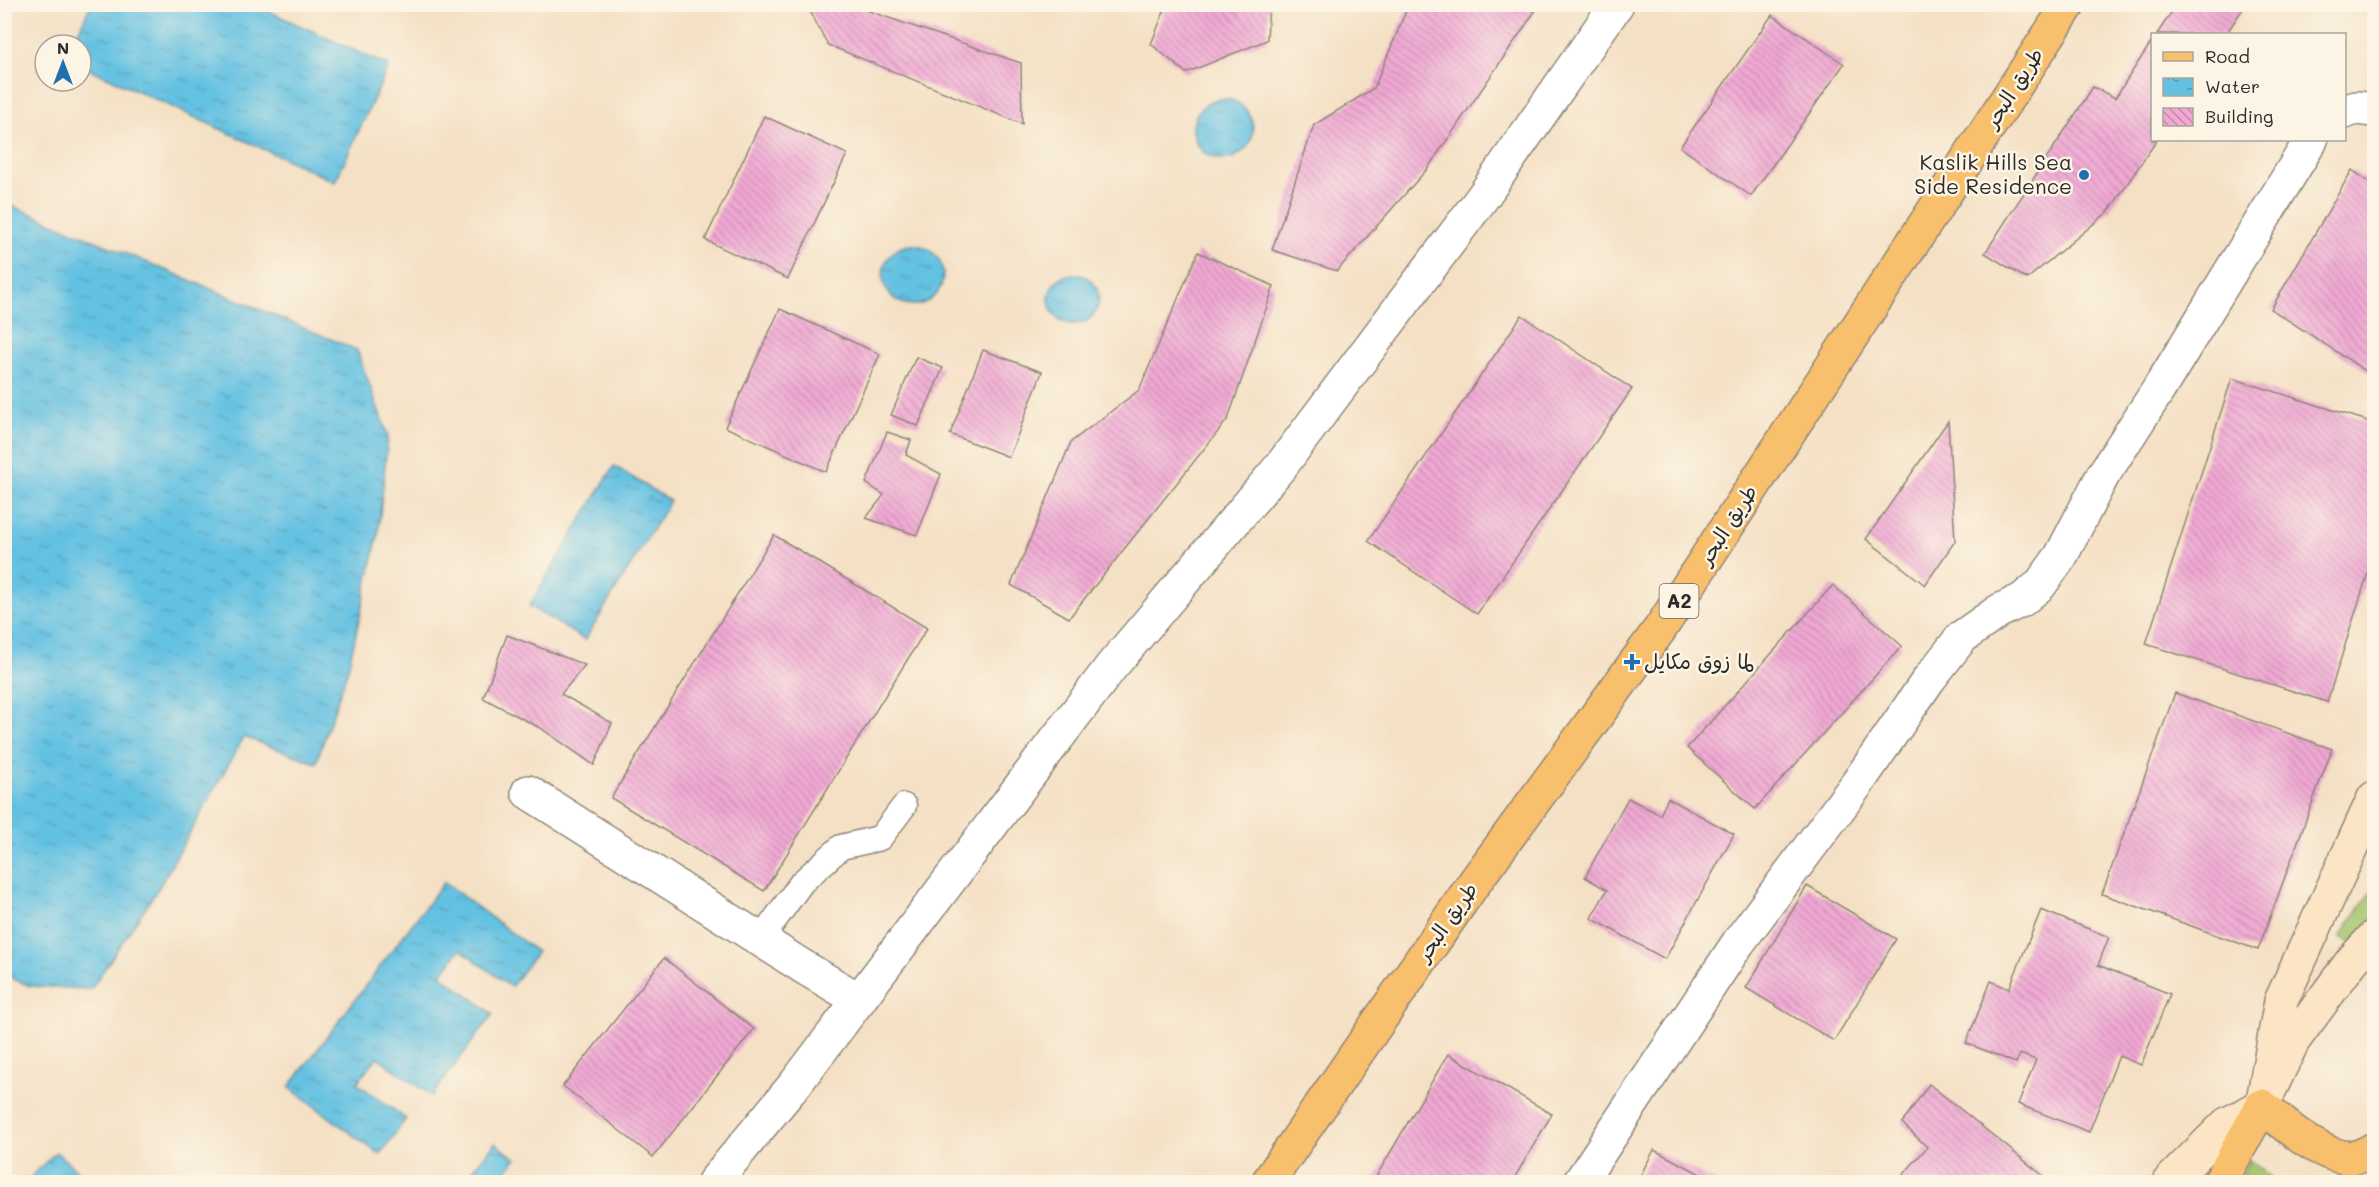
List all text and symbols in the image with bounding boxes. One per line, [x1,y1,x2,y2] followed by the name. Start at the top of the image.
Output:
[33,33,93,93] north arrow
[2151,33,2346,141] legend
[57,37,69,58] text: N
[1976,42,2049,135] street label: طريق البحر
[2205,44,2250,68] text: Road
[2205,74,2260,98] text: Water
[2205,104,2273,128] text: Building
[1914,148,2072,199] place label: Kaslik Hills Sea Side Residence
[2077,168,2091,182] marker: Kaslik Hills Sea Side Residence
[1690,479,1763,572] street label: طريق البحر
[1660,584,1698,618] road number: A2
[1644,647,1754,674] place label: لما زوق مكايل
[1625,655,1639,669] marker: لما زوق مكايل
[1408,877,1483,968] street label: طريق البحر

